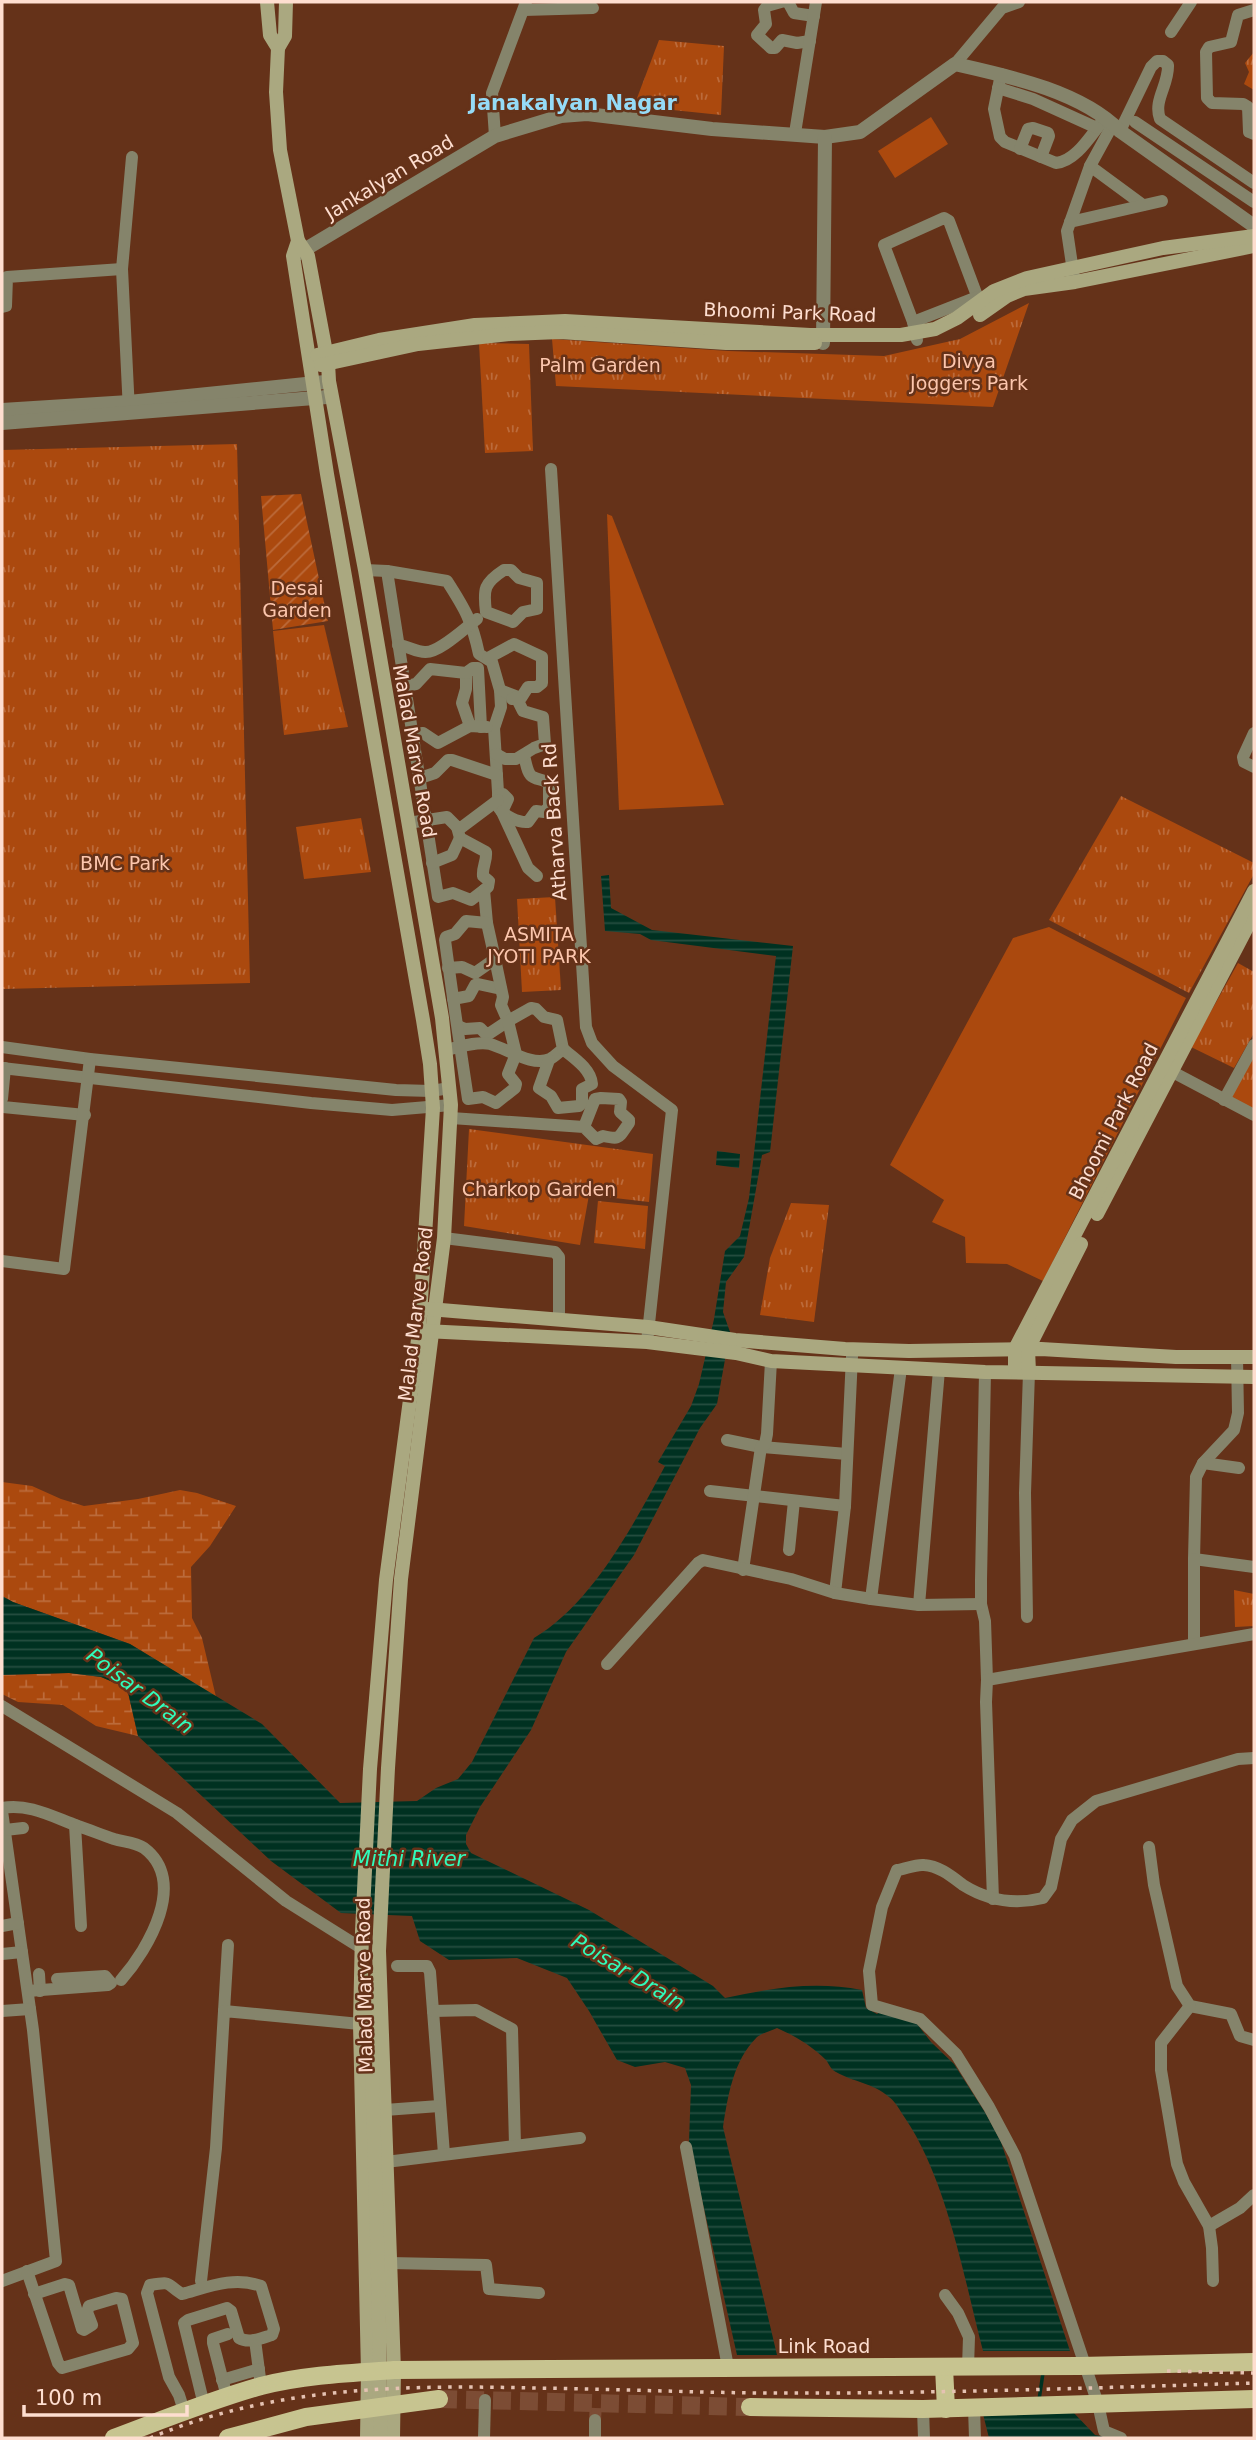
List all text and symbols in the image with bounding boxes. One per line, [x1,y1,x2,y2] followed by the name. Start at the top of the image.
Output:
[467,91,678,115] district label: Janakalyan Nagar
[320,130,457,224] street label: Jankalyan Road
[703,298,877,326] street label: Bhoomi Park Road
[909,350,1028,394] park label: Divya Joggers Park
[539,354,661,376] park label: Palm Garden
[262,577,332,621] park label: Desai Garden
[389,663,441,839] street label: Malad Marve Road
[538,742,570,902] street label: Atharva Back Rd
[80,852,170,874] park label: BMC Park
[486,923,591,967] park label: ASMITA JYOTI PARK
[1064,1039,1162,1203] street label: Bhoomi Park Road
[462,1178,616,1200] park label: Charkop Garden
[393,1226,437,1402] street label: Malad Marve Road
[82,1643,198,1739] water label: Poisar Drain
[353,1847,467,1871] water label: Mithi River
[351,1897,377,2073] street label: Malad Marve Road
[567,1929,689,2015] water label: Poisar Drain
[778,2335,870,2357] street label: Link Road
[24,2374,187,2418] scale bar
[35,2386,102,2410] text: 100 m

